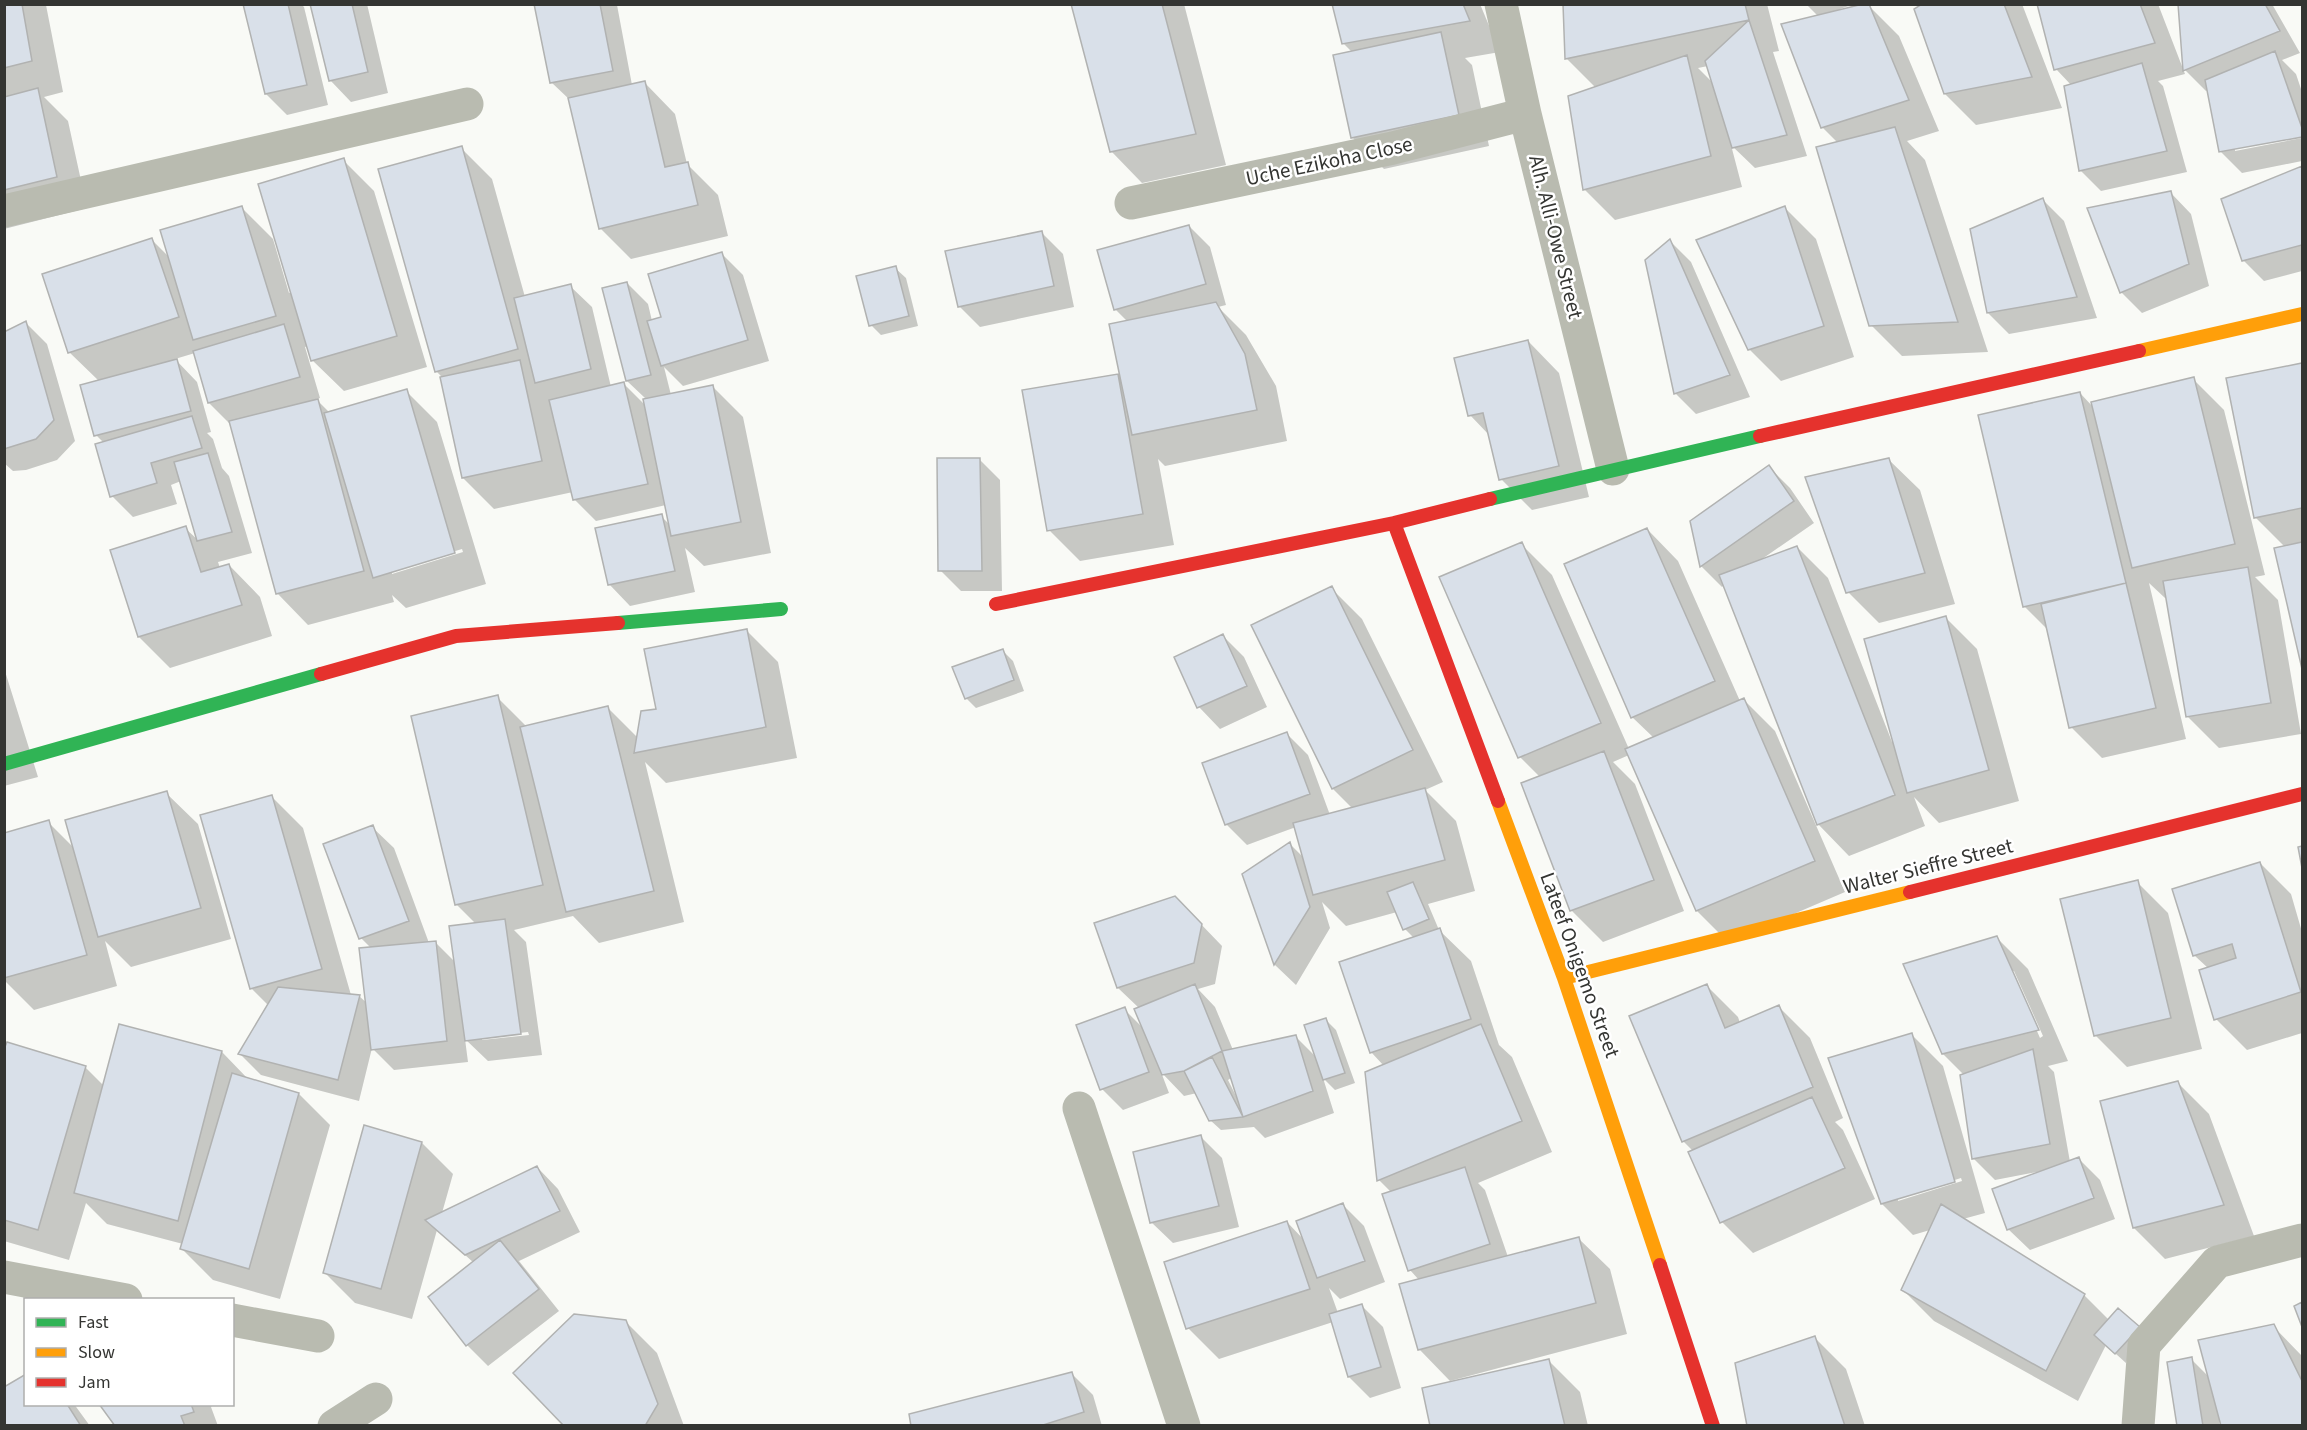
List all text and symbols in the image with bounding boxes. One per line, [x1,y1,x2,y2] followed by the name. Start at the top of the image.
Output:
[1243,129,1415,193] street label: Uche Ezikoha Close
[1521,152,1591,322] street label: Alh. Alli-Owe Street
[1840,830,2016,902] street label: Walter Sieffre Street
[1532,868,1628,1062] street label: Lateef Onigemo Street
[24,1298,234,1406] legend
[78,1310,109,1335] text: Fast
[78,1340,115,1365] text: Slow
[78,1370,111,1395] text: Jam

